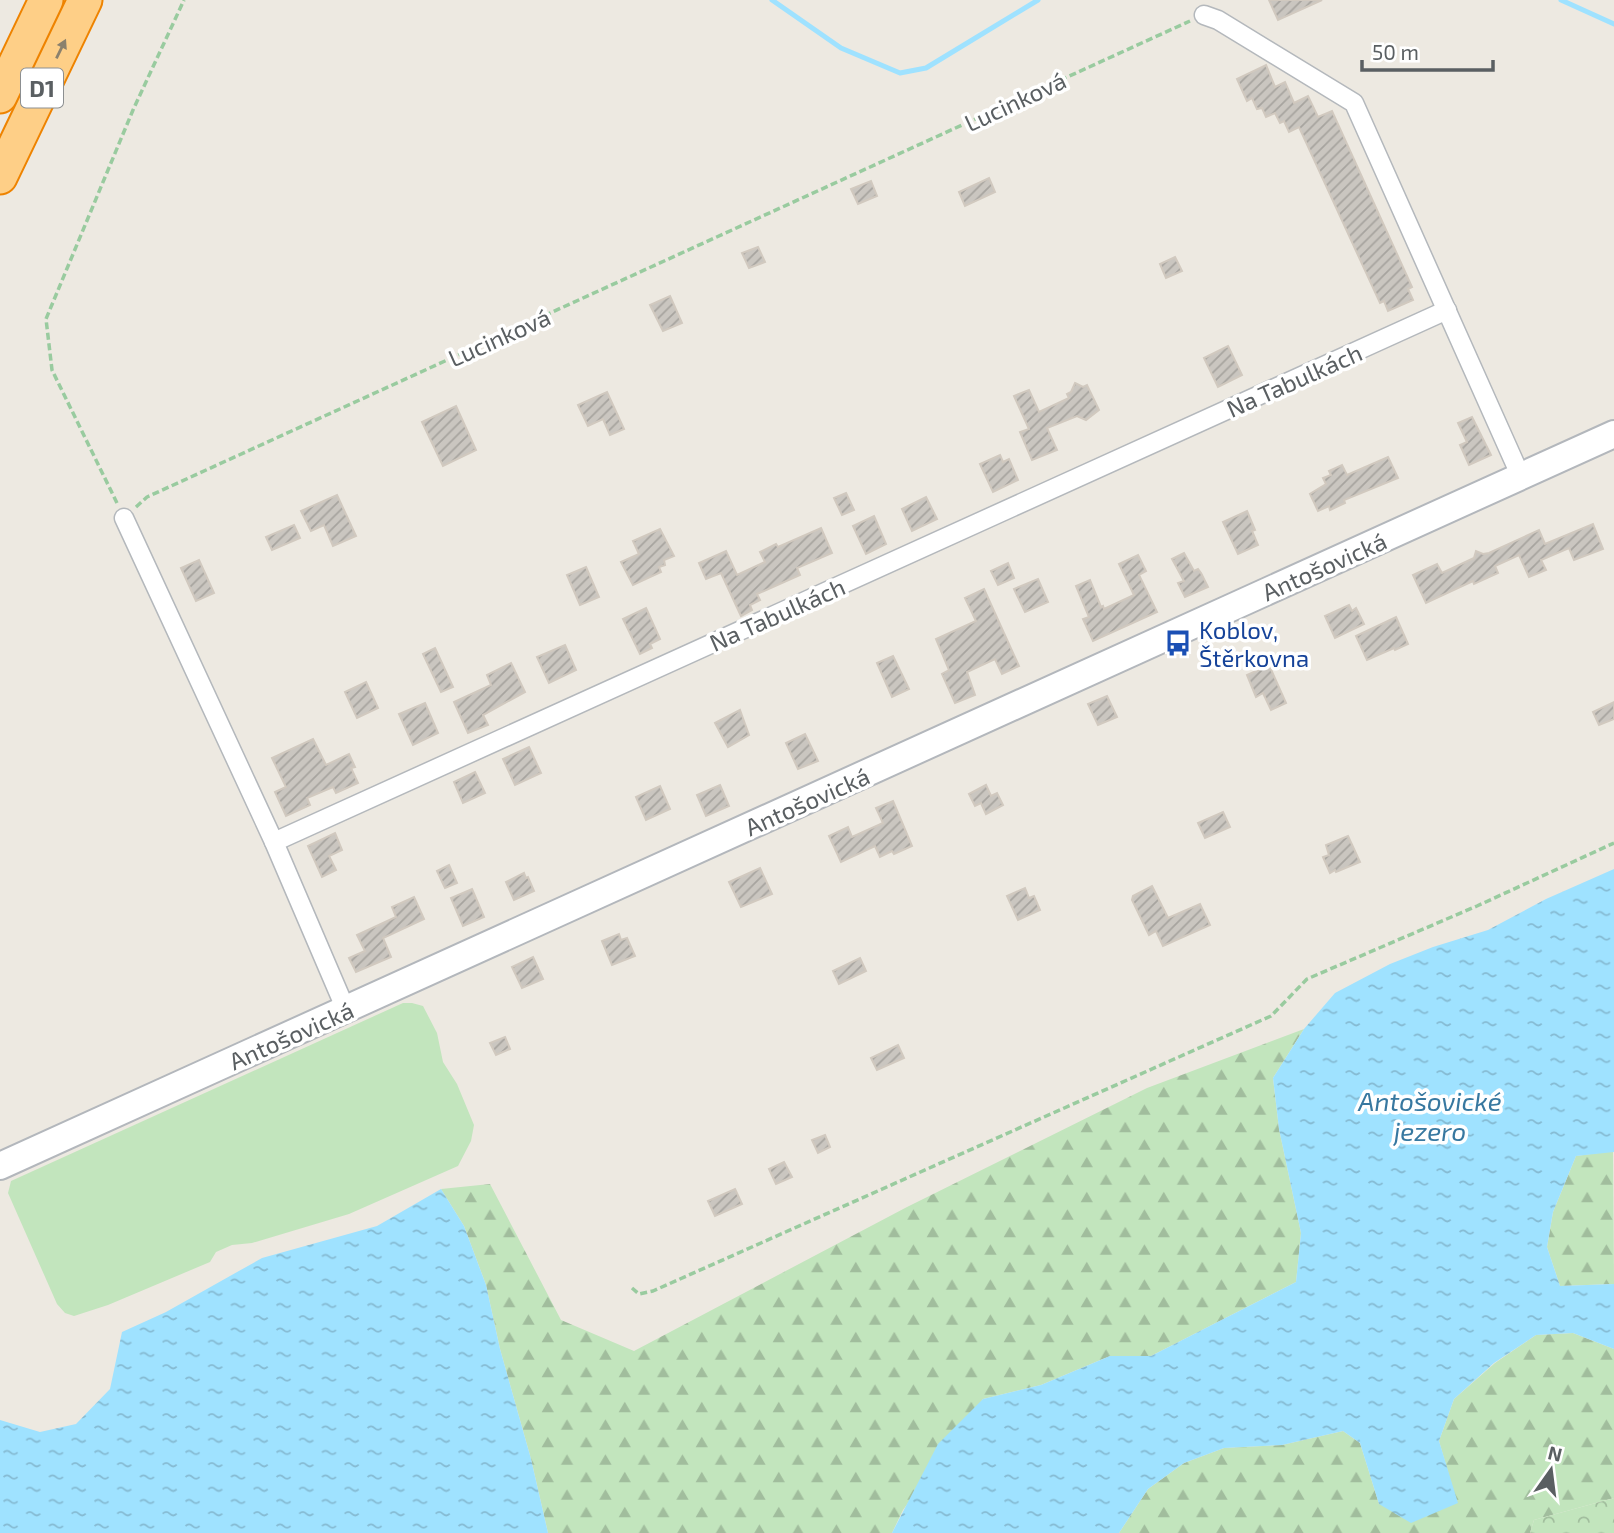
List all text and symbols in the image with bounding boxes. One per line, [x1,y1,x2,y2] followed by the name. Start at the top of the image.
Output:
[1362,28,1493,72] scale bar
[55,39,67,59] one-way arrow
[1372,39,1419,64] text: 50 m
[960,65,1070,137] street label: Lucinková
[21,68,63,108] road number: D1
[443,302,555,372] street label: Lucinková
[1222,337,1366,423] street label: Na Tabulkách
[1257,526,1391,606] street label: Antošovická
[705,571,849,657] street label: Na Tabulkách
[1199,615,1309,672] place label: Koblov, Štěrkovna
[1163,628,1193,658] bus stop icon: Koblov, Štěrkovna
[740,761,874,841] street label: Antošovická
[224,995,358,1075] street label: Antošovická
[1357,1085,1502,1146] water label: Antošovické jezero
[1516,1435,1586,1505] north arrow
[1546,1440,1565,1466] text: N

